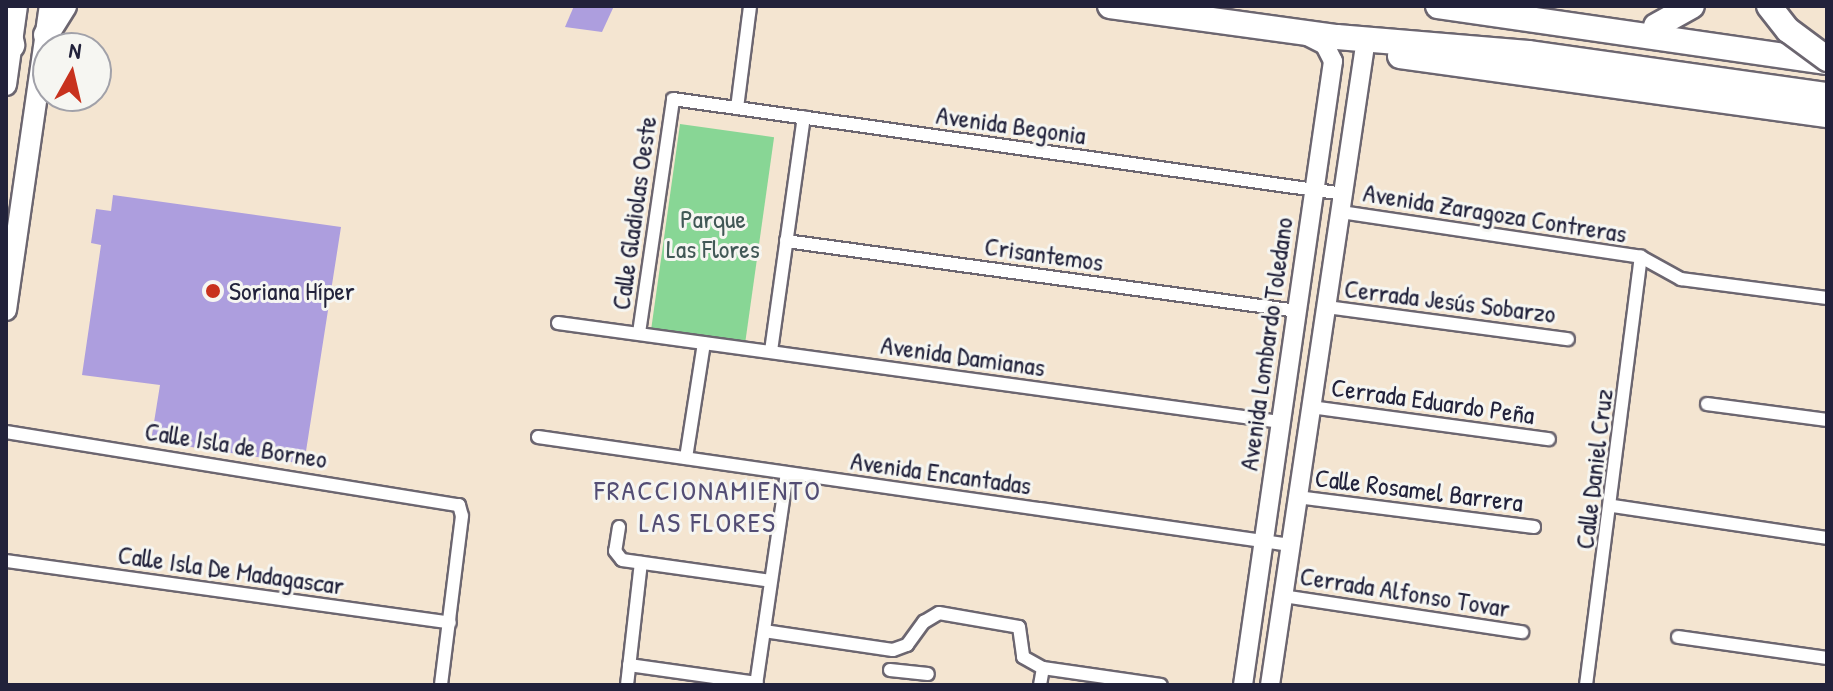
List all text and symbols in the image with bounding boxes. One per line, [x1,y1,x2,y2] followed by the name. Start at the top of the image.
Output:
[32,32,112,112] north arrow
[67,35,83,66] text: N
[934,99,1088,151] street label: Avenida Begonia
[605,114,663,312] street label: Calle Gladiolas Oeste
[1361,177,1629,249] street label: Avenida Zaragoza Contreras
[666,203,760,264] park label: Parque Las Flores
[1233,216,1299,472] street label: Avenida Lombardo Toledano
[983,230,1105,278] street label: Crisantemos
[1343,273,1557,329] street label: Cerrada Jesús Sobarzo
[229,275,355,307] place label: Soriana Híper
[204,282,222,300] marker: Soriana Híper
[879,329,1047,383] street label: Avenida Damianas
[1329,371,1537,431] street label: Cerrada Eduardo Peña
[1569,387,1619,551] street label: Calle Daniel Cruz
[143,415,329,475] street label: Calle Isla de Borneo
[849,445,1033,501] street label: Avenida Encantadas
[1313,462,1525,518] street label: Calle Rosamel Barrera
[594,473,822,539] district label: FRACCIONAMIENTO LAS FLORES
[116,539,346,601] street label: Calle Isla De Madagascar
[1298,560,1512,624] street label: Cerrada Alfonso Tovar

